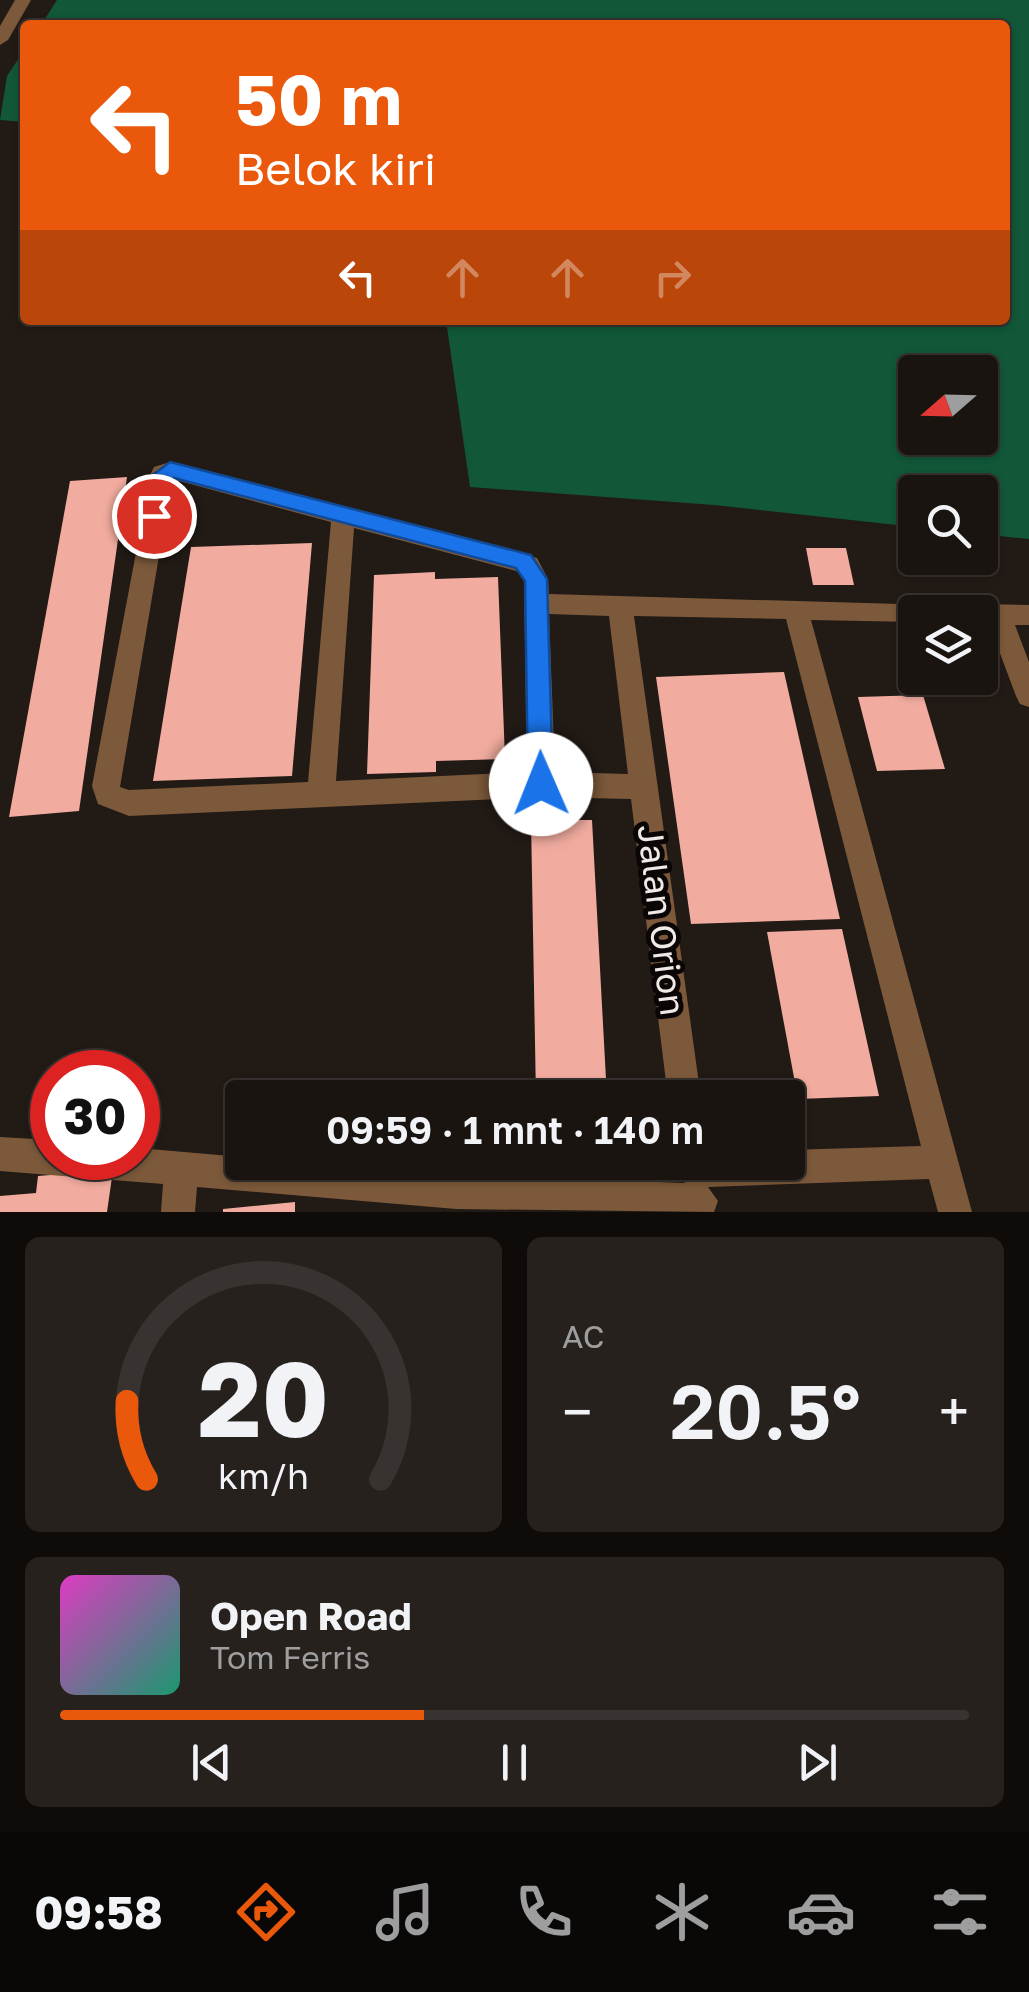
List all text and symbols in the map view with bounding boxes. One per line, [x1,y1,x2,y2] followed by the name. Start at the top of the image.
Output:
[235,56,402,140] text: 50 m
[70,60,200,190] icon: left
[235,141,436,195] text: Belok kiri
[330,250,385,305] icon: left
[435,250,490,305] icon: ahead
[540,250,595,305] icon: ahead
[645,250,700,305] icon: right
[898,355,998,455] north arrow
[898,355,998,695] map controls
[112,474,197,559] pin
[898,475,998,575] button: search
[127,489,182,544] icon: arrive
[898,595,998,695] button: layers
[489,732,593,836] position arrow
[629,822,695,1018] street label: Jalan Orion
[30,1050,160,1180] speed limit sign: 30
[326,1107,704,1152] text: 09:59 · 1 mnt · 140 m
[562,1317,605,1355] text: AC
[198,1335,329,1460] text: 20
[670,1365,861,1456] text: 20.5°
[562,1378,592,1444] text: −
[939,1378,969,1444] text: +
[218,1454,309,1497] text: km/h
[210,1593,412,1638] text: Open Road
[210,1638,370,1676] text: Tom Ferris
[184,1735,239,1790] icon: previous
[487,1735,542,1790] icon: pause
[790,1735,845,1790] icon: next
[231,1877,301,1947] icon: directions
[370,1877,440,1947] icon: music
[509,1877,579,1947] icon: phone
[647,1877,717,1947] icon: climate
[786,1877,856,1947] icon: car
[925,1877,995,1947] icon: filters
[34,1885,163,1939] text: 09:58

